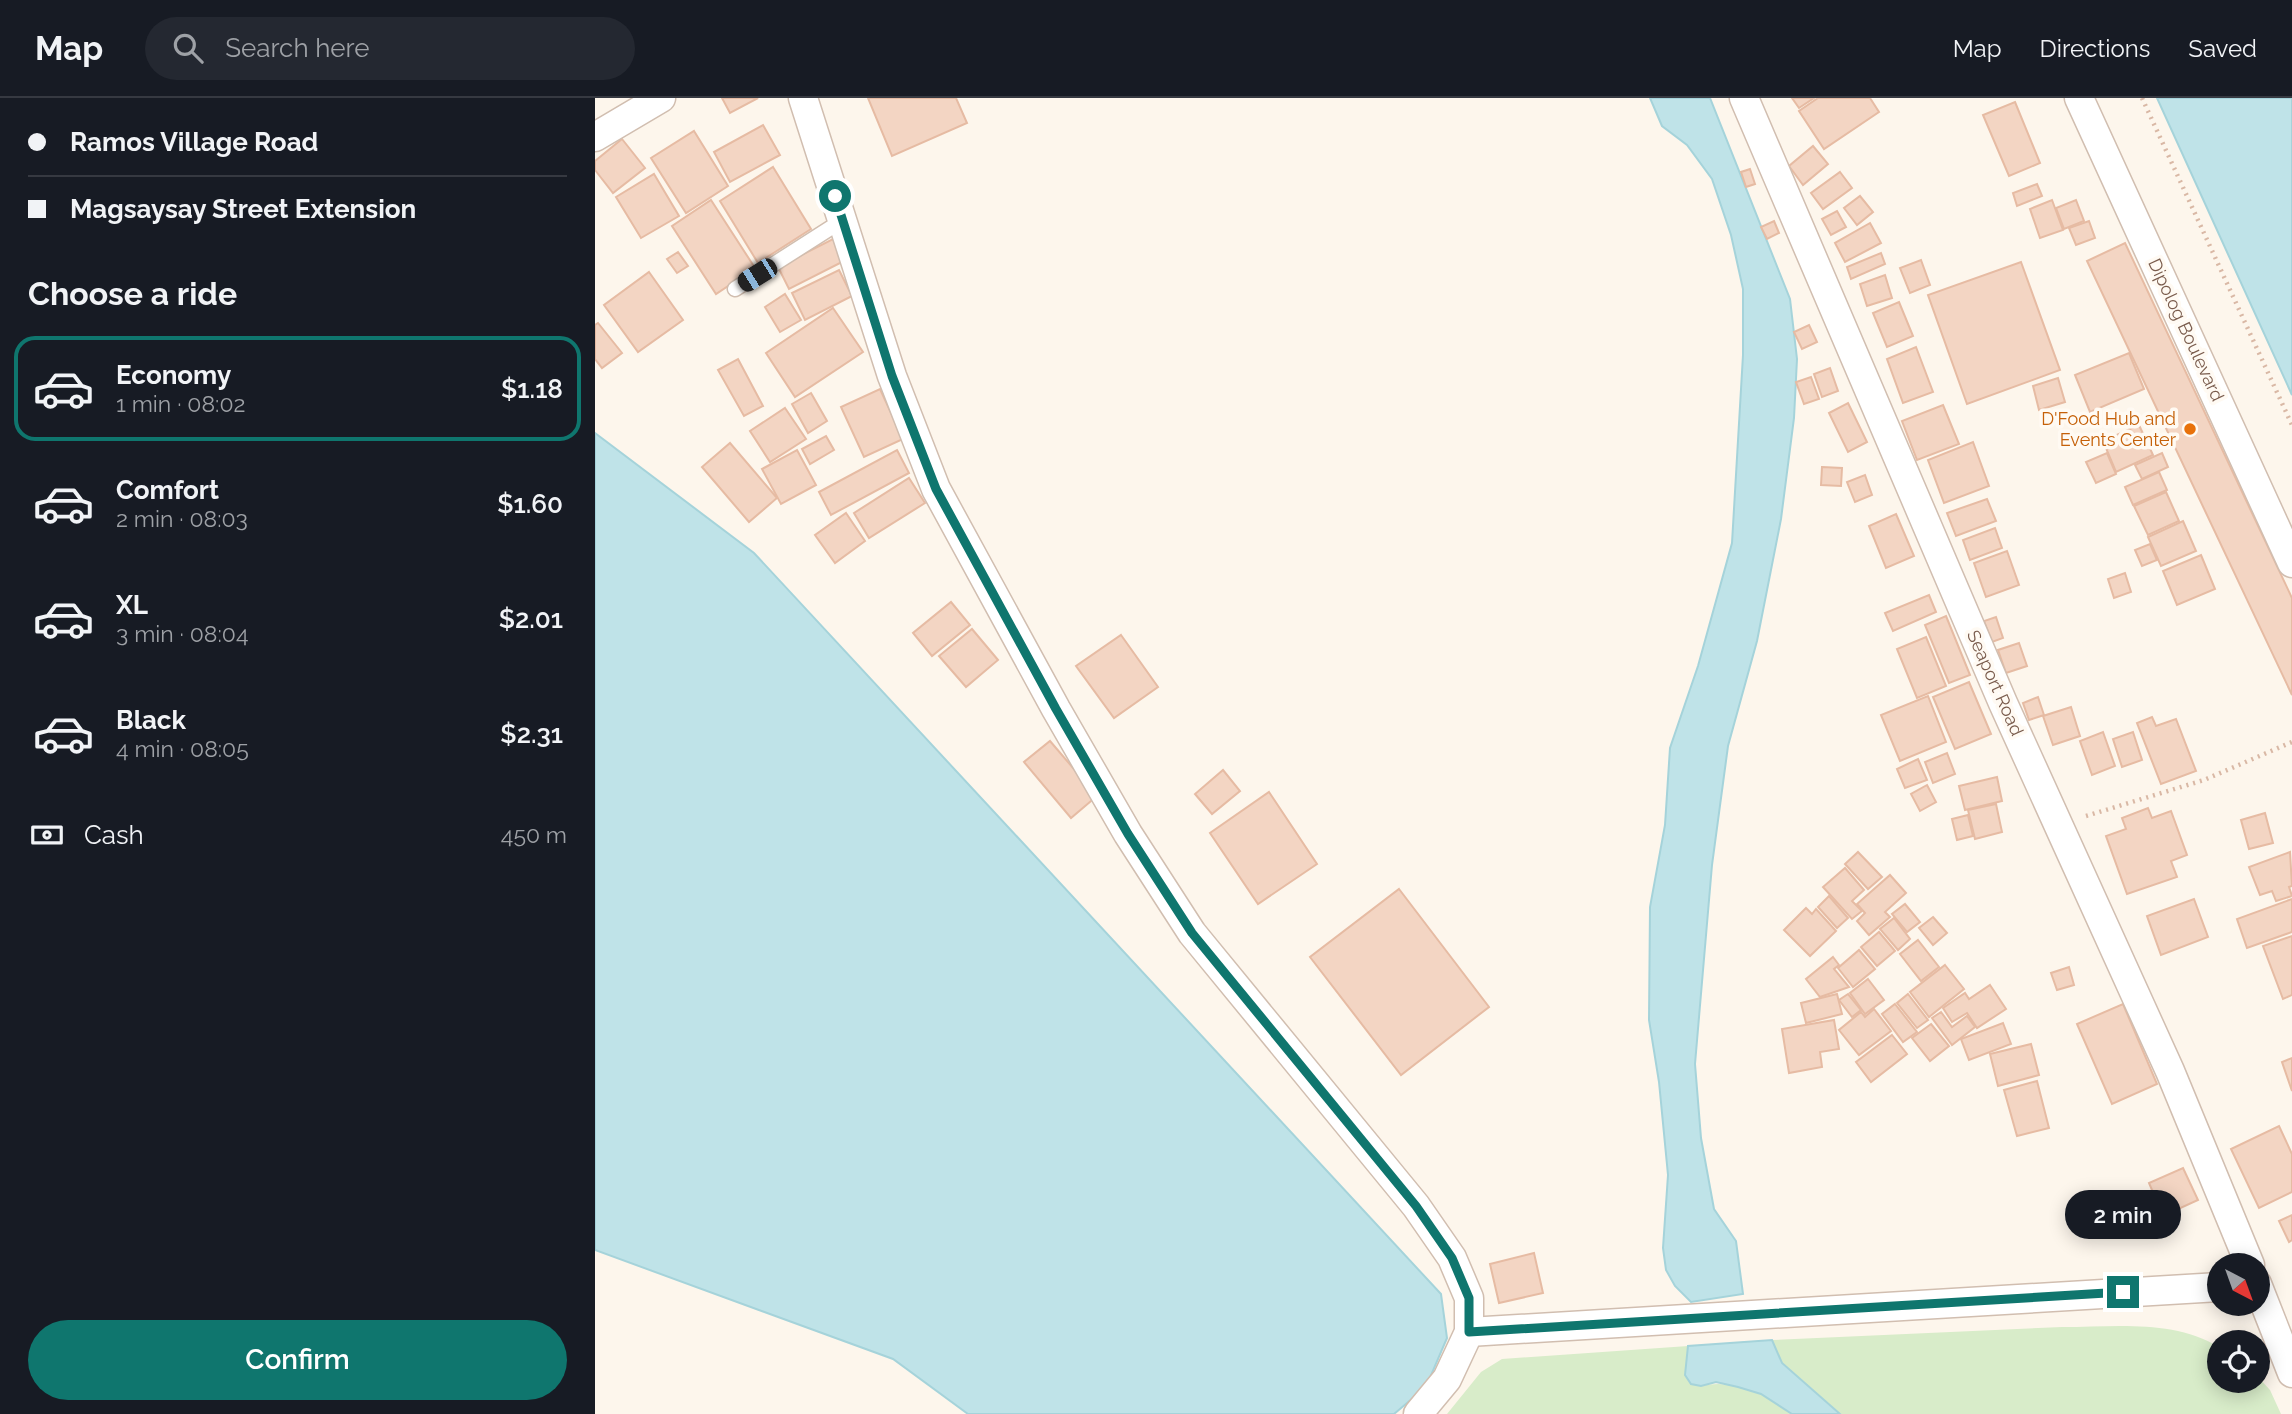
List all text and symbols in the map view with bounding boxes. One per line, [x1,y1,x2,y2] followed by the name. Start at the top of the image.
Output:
[145,17,635,80] search box
[35,29,103,68] text: Map
[169,29,207,67] icon: search
[225,33,370,63] text: Search here
[1953,34,2002,63] text: Map
[2040,34,2150,63] text: Directions
[2188,34,2257,63] text: Saved
[70,127,318,157] text: Ramos Village Road
[819,180,851,212] route start
[70,194,416,224] text: Magsaysay Street Extension
[734,255,781,295] car
[2144,255,2229,404] street label: Dipolog Boulevard
[28,275,237,312] text: Choose a ride
[32,357,95,420] icon: car
[116,360,231,390] text: Economy
[501,374,563,404] text: $1.18
[116,390,245,417] text: 1 min · 08:02
[2041,408,2177,450] place label: D'Food Hub and Events Center
[2182,421,2198,437] marker: D'Food Hub and Events Center
[32,472,95,535] icon: car
[116,475,219,505] text: Comfort
[497,489,563,519] text: $1.60
[116,505,248,532] text: 2 min · 08:03
[32,587,95,650] icon: car
[116,590,148,620] text: XL
[499,604,563,634] text: $2.01
[116,620,248,647] text: 3 min · 08:04
[1963,627,2028,739] street label: Seaport Road
[32,702,95,765] icon: car
[116,705,186,735] text: Black
[500,719,563,749] text: $2.31
[116,735,249,762] text: 4 min · 08:05
[28,816,66,854] icon: cash
[84,820,144,850] text: Cash
[501,821,567,848] text: 450 m
[2065,1190,2181,1240] callout: 2 min
[2094,1201,2152,1228] text: 2 min
[2207,1253,2270,1316] north arrow
[2207,1253,2270,1393] map controls
[2107,1276,2139,1308] route end
[28,1320,567,1400] button: Confirm
[2207,1330,2270,1393] button: locate

